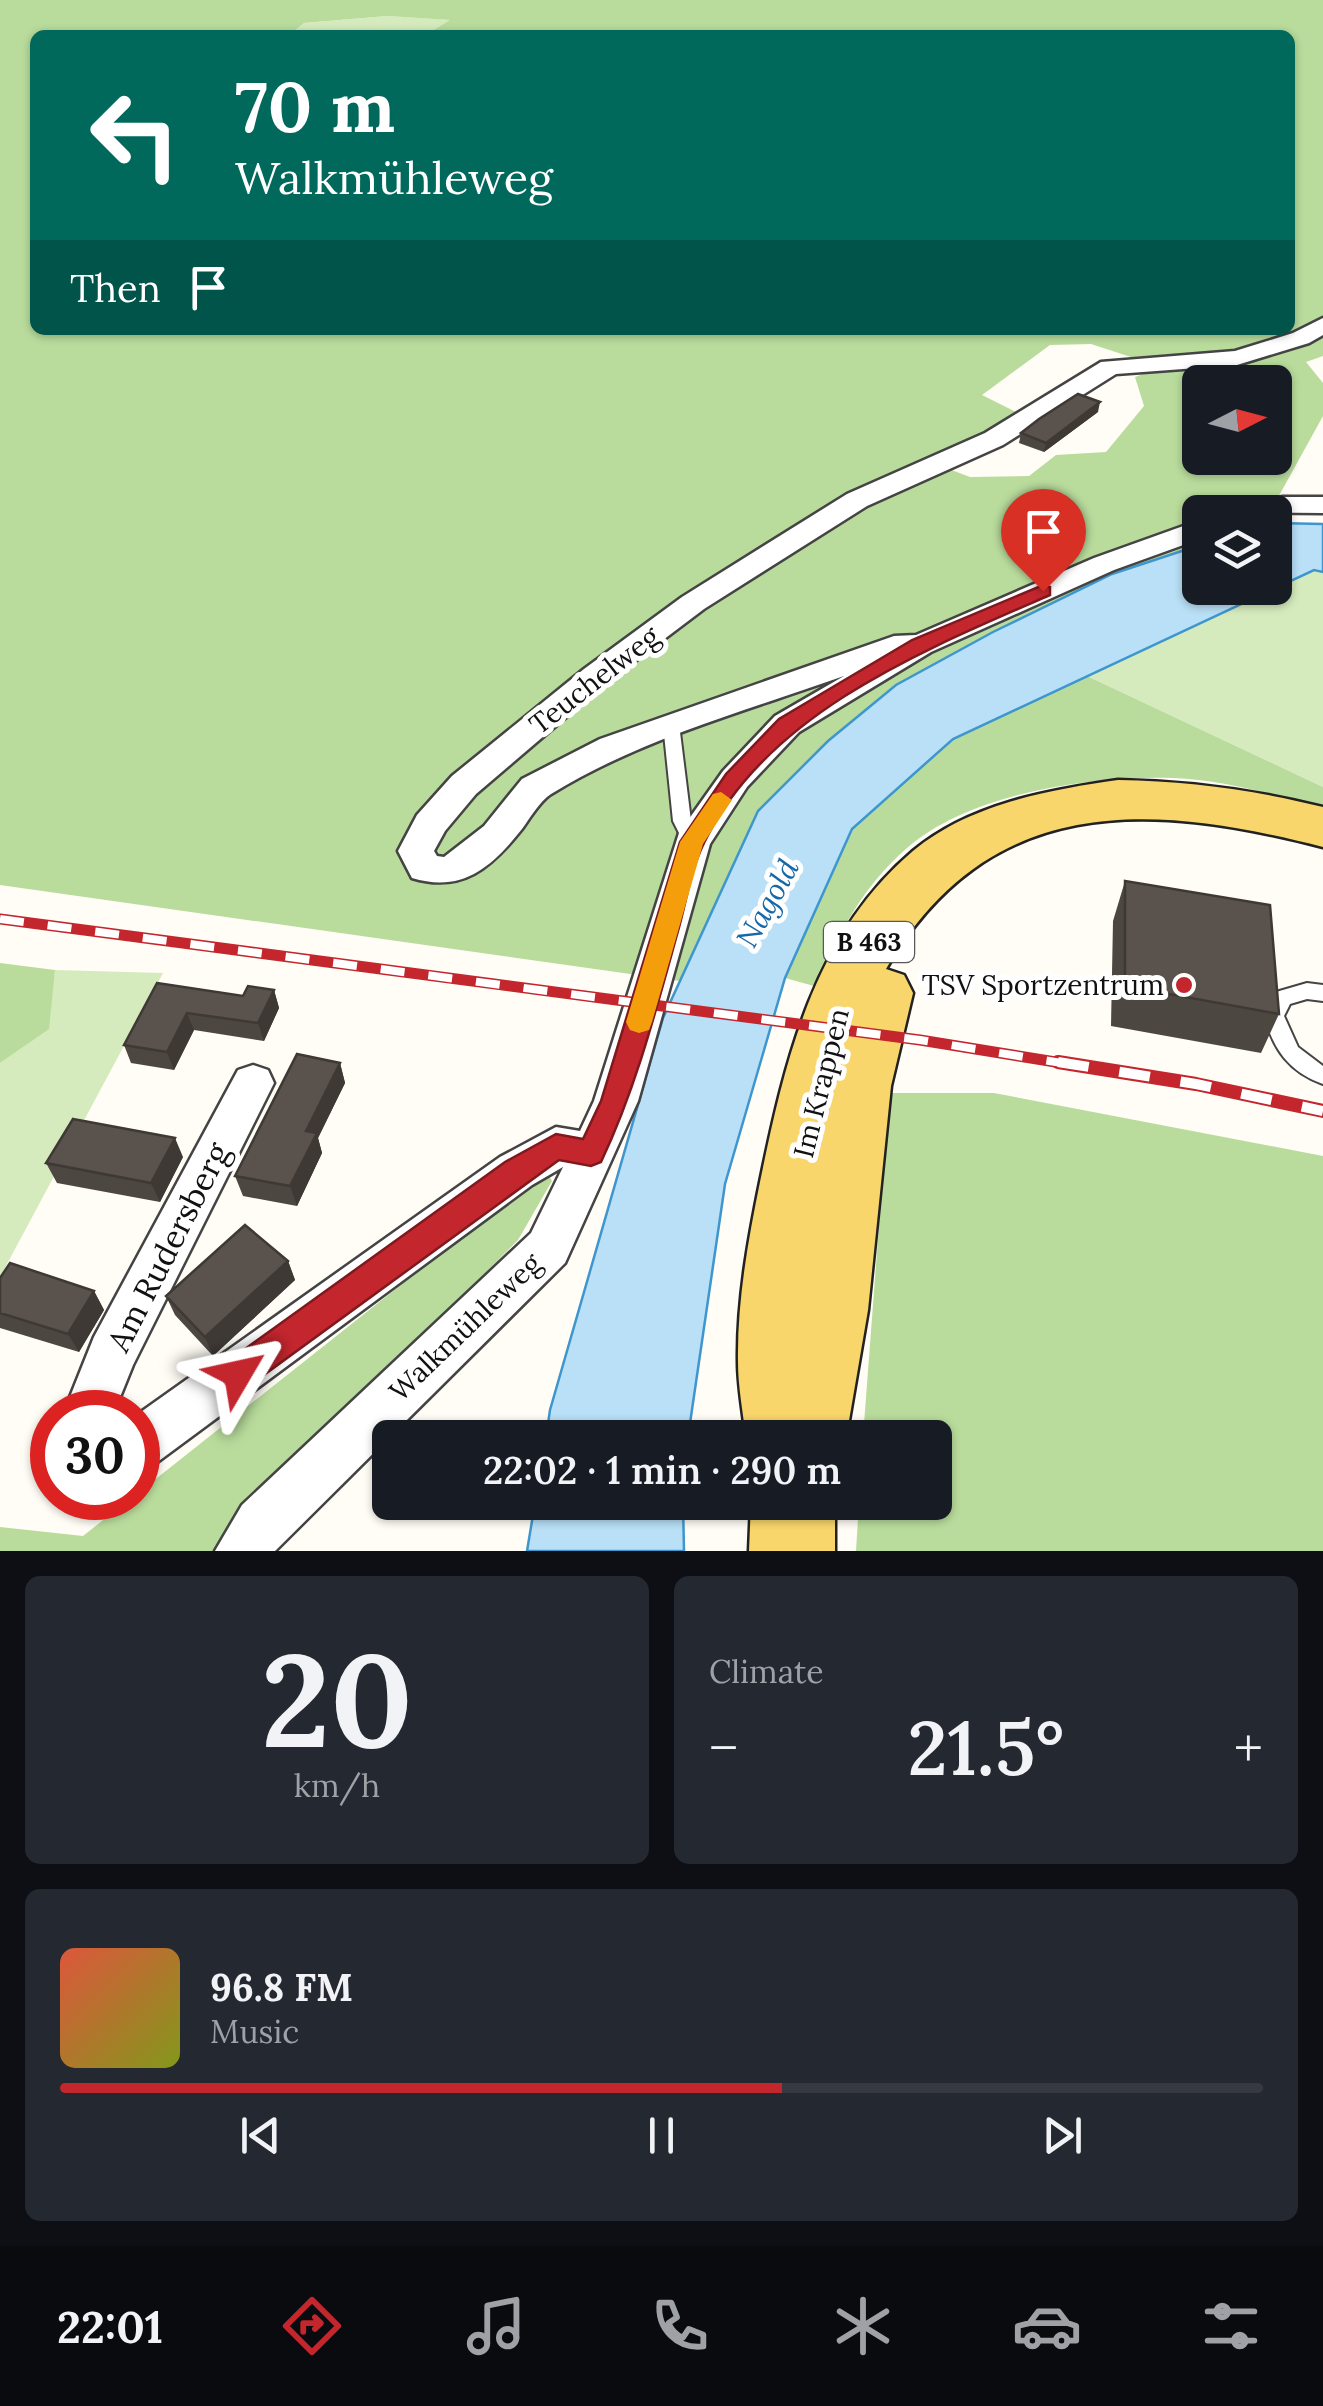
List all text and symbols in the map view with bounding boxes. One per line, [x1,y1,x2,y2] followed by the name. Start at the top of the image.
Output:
[235,62,395,151] text: 70 m
[70,70,200,200] icon: left
[235,149,553,206] text: Walkmühleweg
[181,260,236,315] icon: arrive
[70,264,161,312] text: Then
[1182,365,1292,475] north arrow
[1182,365,1292,605] map controls
[1001,489,1086,592] pin
[1182,495,1292,605] button: layers
[1016,504,1071,559] icon: arrive
[522,618,667,742] street label: Teuchelweg
[727,852,807,954] water label: Nagold
[824,922,914,962] road number: B 463
[922,967,1164,1003] place label: TSV Sportzentrum
[1173,974,1195,996] marker: TSV Sportzentrum
[785,1005,857,1161] street label: Im Krappen
[97,1135,239,1359] street label: Am Rudersberg
[381,1245,549,1409] street label: Walkmühleweg
[186,1322,290,1426] position arrow
[30,1390,160,1520] speed limit sign: 30
[483,1446,841,1494] text: 22:02 · 1 min · 290 m
[261,1616,413,1783] text: 20
[709,1651,824,1692] text: Climate
[907,1700,1065,1796] text: 21.5°
[709,1713,738,1783] text: −
[1234,1713,1263,1783] text: +
[294,1765,380,1806] text: km/h
[210,1963,353,2011] text: 96.8 FM
[210,2011,299,2052] text: Music
[233,2108,288,2163] icon: previous
[634,2108,689,2163] icon: pause
[1035,2108,1090,2163] icon: next
[277,2291,347,2361] icon: directions
[461,2291,531,2361] icon: music
[645,2291,715,2361] icon: phone
[828,2291,898,2361] icon: climate
[1012,2291,1082,2361] icon: car
[1196,2291,1266,2361] icon: filters
[57,2298,163,2355] text: 22:01

